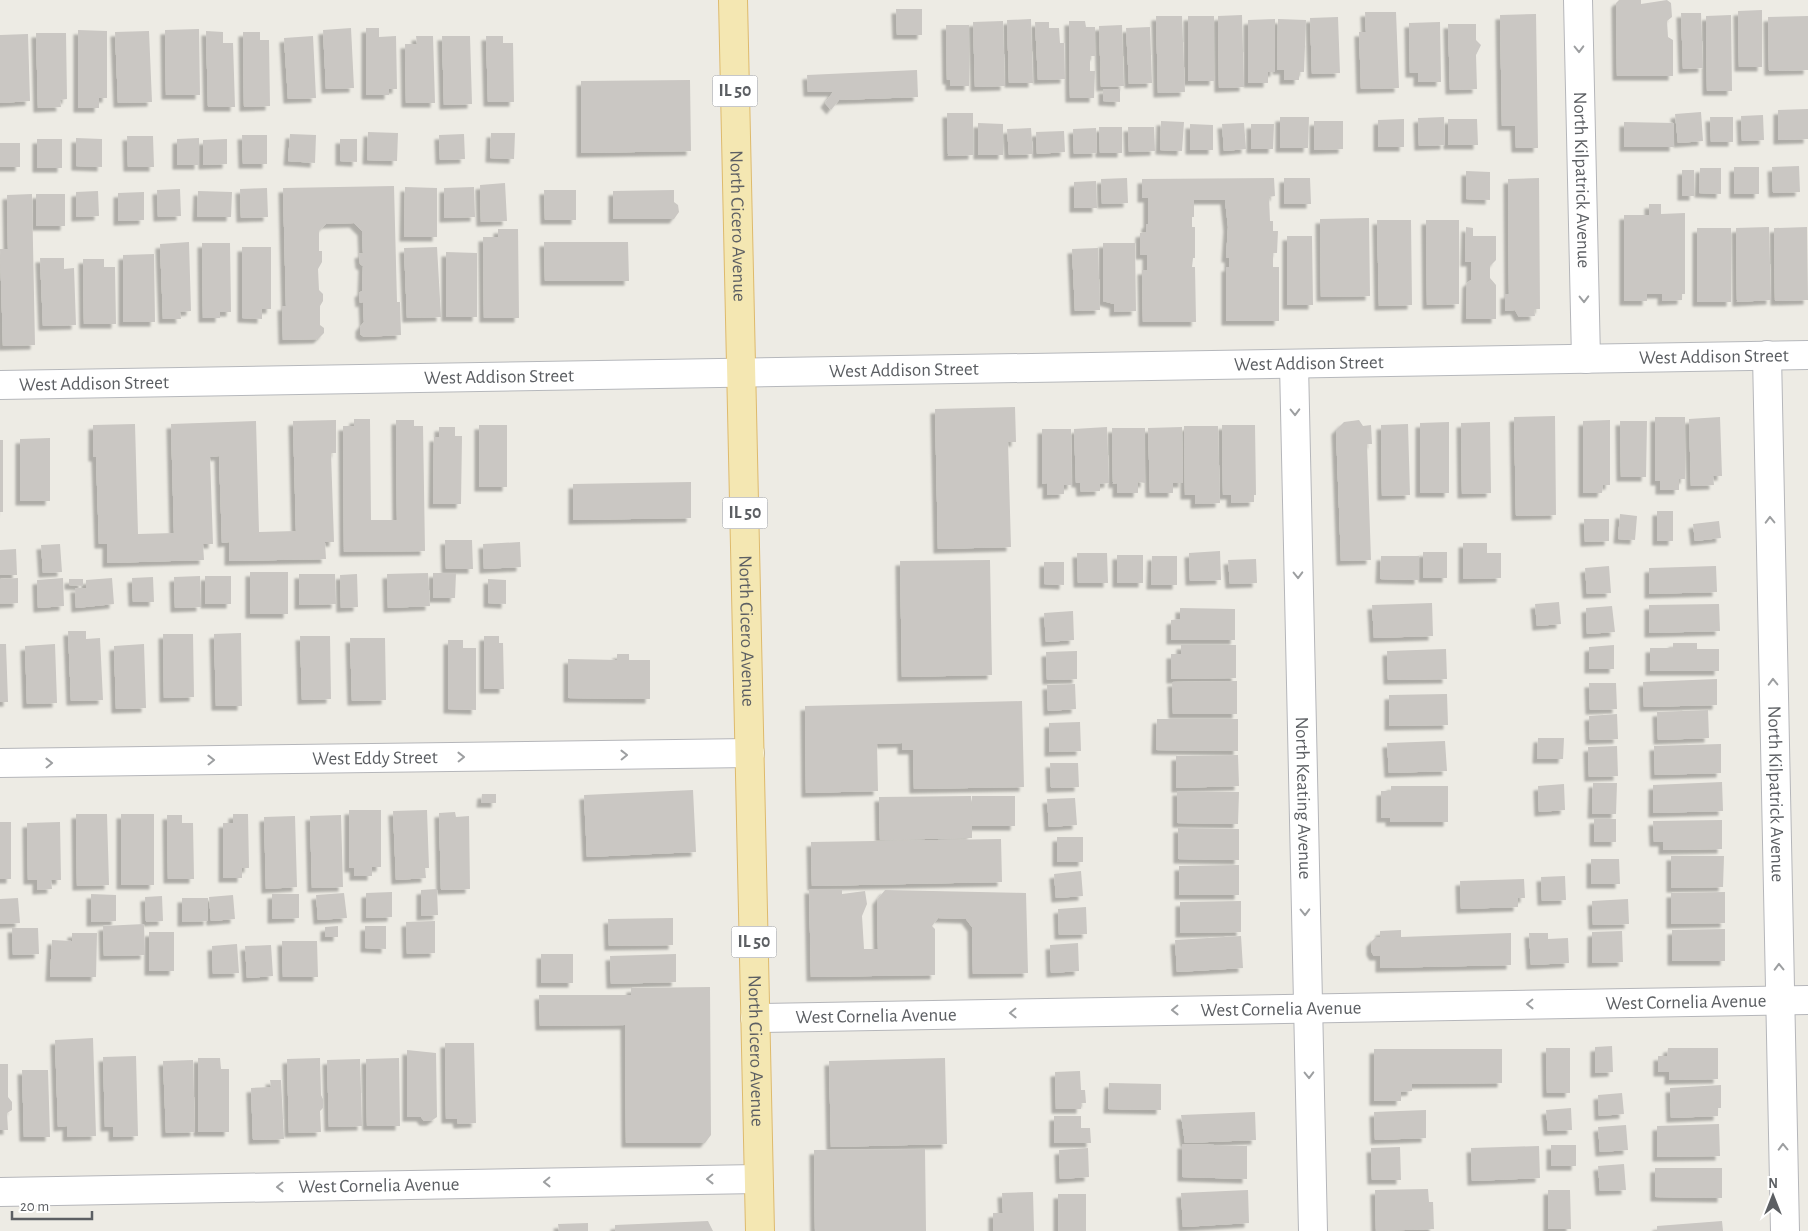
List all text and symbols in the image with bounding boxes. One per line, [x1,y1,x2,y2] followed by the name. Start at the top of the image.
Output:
[1574,45,1584,53] one-way arrow
[712,76,758,106] road number: IL 50
[1571,91,1593,268] street label: North Kilpatrick Avenue
[727,150,749,302] street label: North Cicero Avenue
[1579,295,1590,303] one-way arrow
[1639,346,1789,367] street label: West Addison Street
[1234,353,1384,374] street label: West Addison Street
[829,359,979,381] street label: West Addison Street
[424,366,574,387] street label: West Addison Street
[19,373,169,394] street label: West Addison Street
[1289,409,1300,417] one-way arrow
[722,498,768,528] road number: IL 50
[1765,516,1775,524] one-way arrow
[736,555,758,707] street label: North Cicero Avenue
[1293,572,1303,579] one-way arrow
[1768,678,1779,686] one-way arrow
[1765,705,1787,882] street label: North Kilpatrick Avenue
[1292,716,1315,879] street label: North Keating Avenue
[312,748,438,768] street label: West Eddy Street
[620,750,628,760] one-way arrow
[458,752,465,762] one-way arrow
[207,755,215,766] one-way arrow
[45,758,53,768] one-way arrow
[1300,909,1311,917] one-way arrow
[732,926,776,958] road number: IL 50
[1774,963,1785,971] one-way arrow
[745,975,767,1127] street label: North Cicero Avenue
[1605,991,1767,1013] street label: West Cornelia Avenue
[1200,998,1362,1020] street label: West Cornelia Avenue
[1526,999,1534,1009] one-way arrow
[795,1005,957,1027] street label: West Cornelia Avenue
[1171,1005,1179,1015] one-way arrow
[1009,1008,1016,1018] one-way arrow
[1304,1072,1314,1079] one-way arrow
[1778,1143,1789,1151] one-way arrow
[1748,1171,1798,1221] north arrow
[705,1174,713,1184] one-way arrow
[298,1175,460,1196] street label: West Cornelia Avenue
[543,1177,550,1187] one-way arrow
[1768,1177,1778,1191] text: N
[276,1182,284,1192] one-way arrow
[12,1188,92,1220] scale bar
[20,1199,49,1214] text: 20 m

